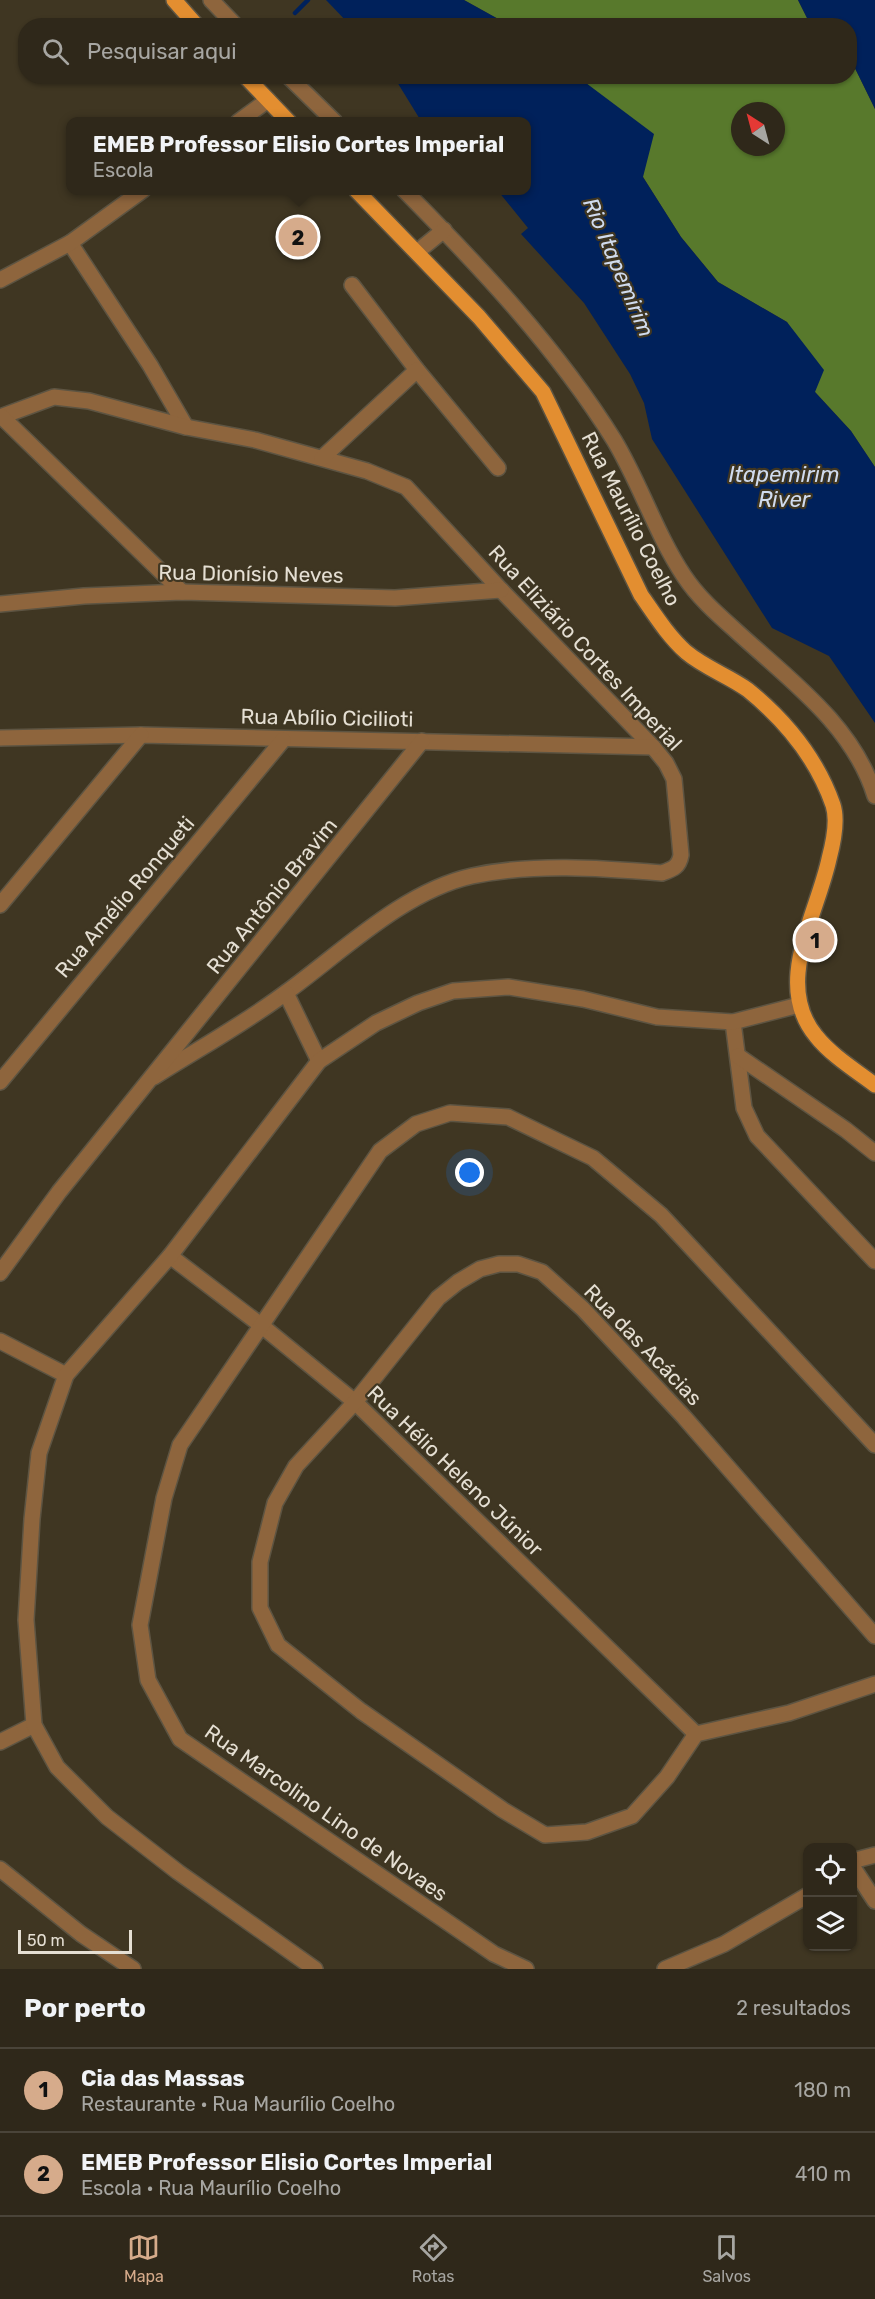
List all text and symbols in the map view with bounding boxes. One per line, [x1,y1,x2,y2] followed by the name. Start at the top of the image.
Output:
[18,18,857,84] search box
[39,35,72,68] icon: search
[87,38,237,65] text: Pesquisar aqui
[731,102,785,156] north arrow
[66,117,531,195] popup
[93,131,504,158] text: EMEB Professor Elisio Cortes Imperial
[93,158,154,182] text: Escola
[577,193,660,341] water label: Rio Itapemirim
[278,214,318,260] pin: 2
[577,427,686,610] street label: Rua Maurílio Coelho
[729,461,839,513] water label: Itapemirim River
[483,540,687,756] street label: Rua Eliziário Cortes Imperial
[158,559,344,588] street label: Rua Dionísio Neves
[240,703,414,732] street label: Rua Abílio Cicilioti
[50,811,199,982] street label: Rua Amélio Ronqueti
[201,813,342,979] street label: Rua Antônio Bravim
[796,918,834,962] pin: 1
[455,1158,484,1187] your location
[579,1279,707,1410] street label: Rua das Acácias
[362,1380,548,1561] street label: Rua Hélio Heleno Júnior
[200,1719,453,1906] street label: Rua Marcolino Lino de Novaes
[803,1843,857,1951] map controls
[803,1843,857,1897] button: locate
[803,1897,857,1951] button: layers
[18,1927,132,1954] scale bar
[27,1931,65,1950] text: 50 m
[24,1993,146,2024] text: Por perto
[736,1996,851,2020] text: 2 resultados
[81,2065,245,2092] text: Cia das Massas
[39,2078,48,2102] text: 1
[794,2078,851,2102] text: 180 m
[81,2092,395,2116] text: Restaurante · Rua Maurílio Coelho
[81,2149,492,2176] text: EMEB Professor Elisio Cortes Imperial
[37,2162,50,2186] text: 2
[795,2162,851,2186] text: 410 m
[81,2176,341,2200] text: Escola · Rua Maurílio Coelho
[124,2231,164,2286] tab: Mapa
[412,2231,455,2286] tab: Rotas
[702,2231,751,2286] tab: Salvos

